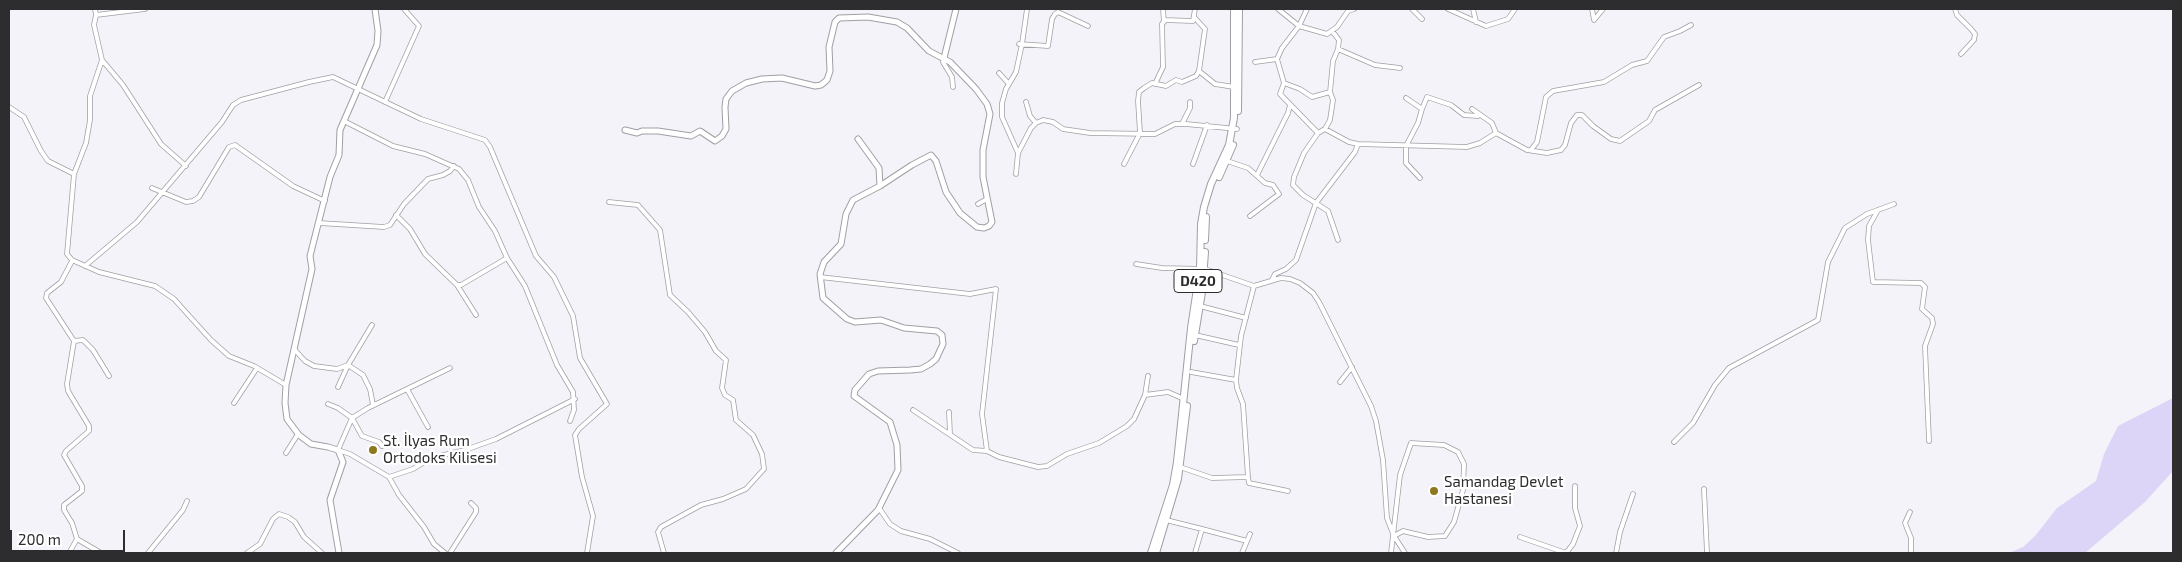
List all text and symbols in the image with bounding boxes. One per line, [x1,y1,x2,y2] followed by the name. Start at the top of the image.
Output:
[1174,270,1222,292] road number: D420
[383,432,497,467] place label: St. İlyas Rum Ortodoks Kilisesi
[367,444,379,456] marker: St. İlyas Rum Ortodoks Kilisesi
[1444,473,1563,508] place label: Samandag Devlet Hastanesi
[1428,485,1440,497] marker: Samandag Devlet Hastanesi
[12,520,128,552] scale bar
[18,530,61,548] text: 200 m

